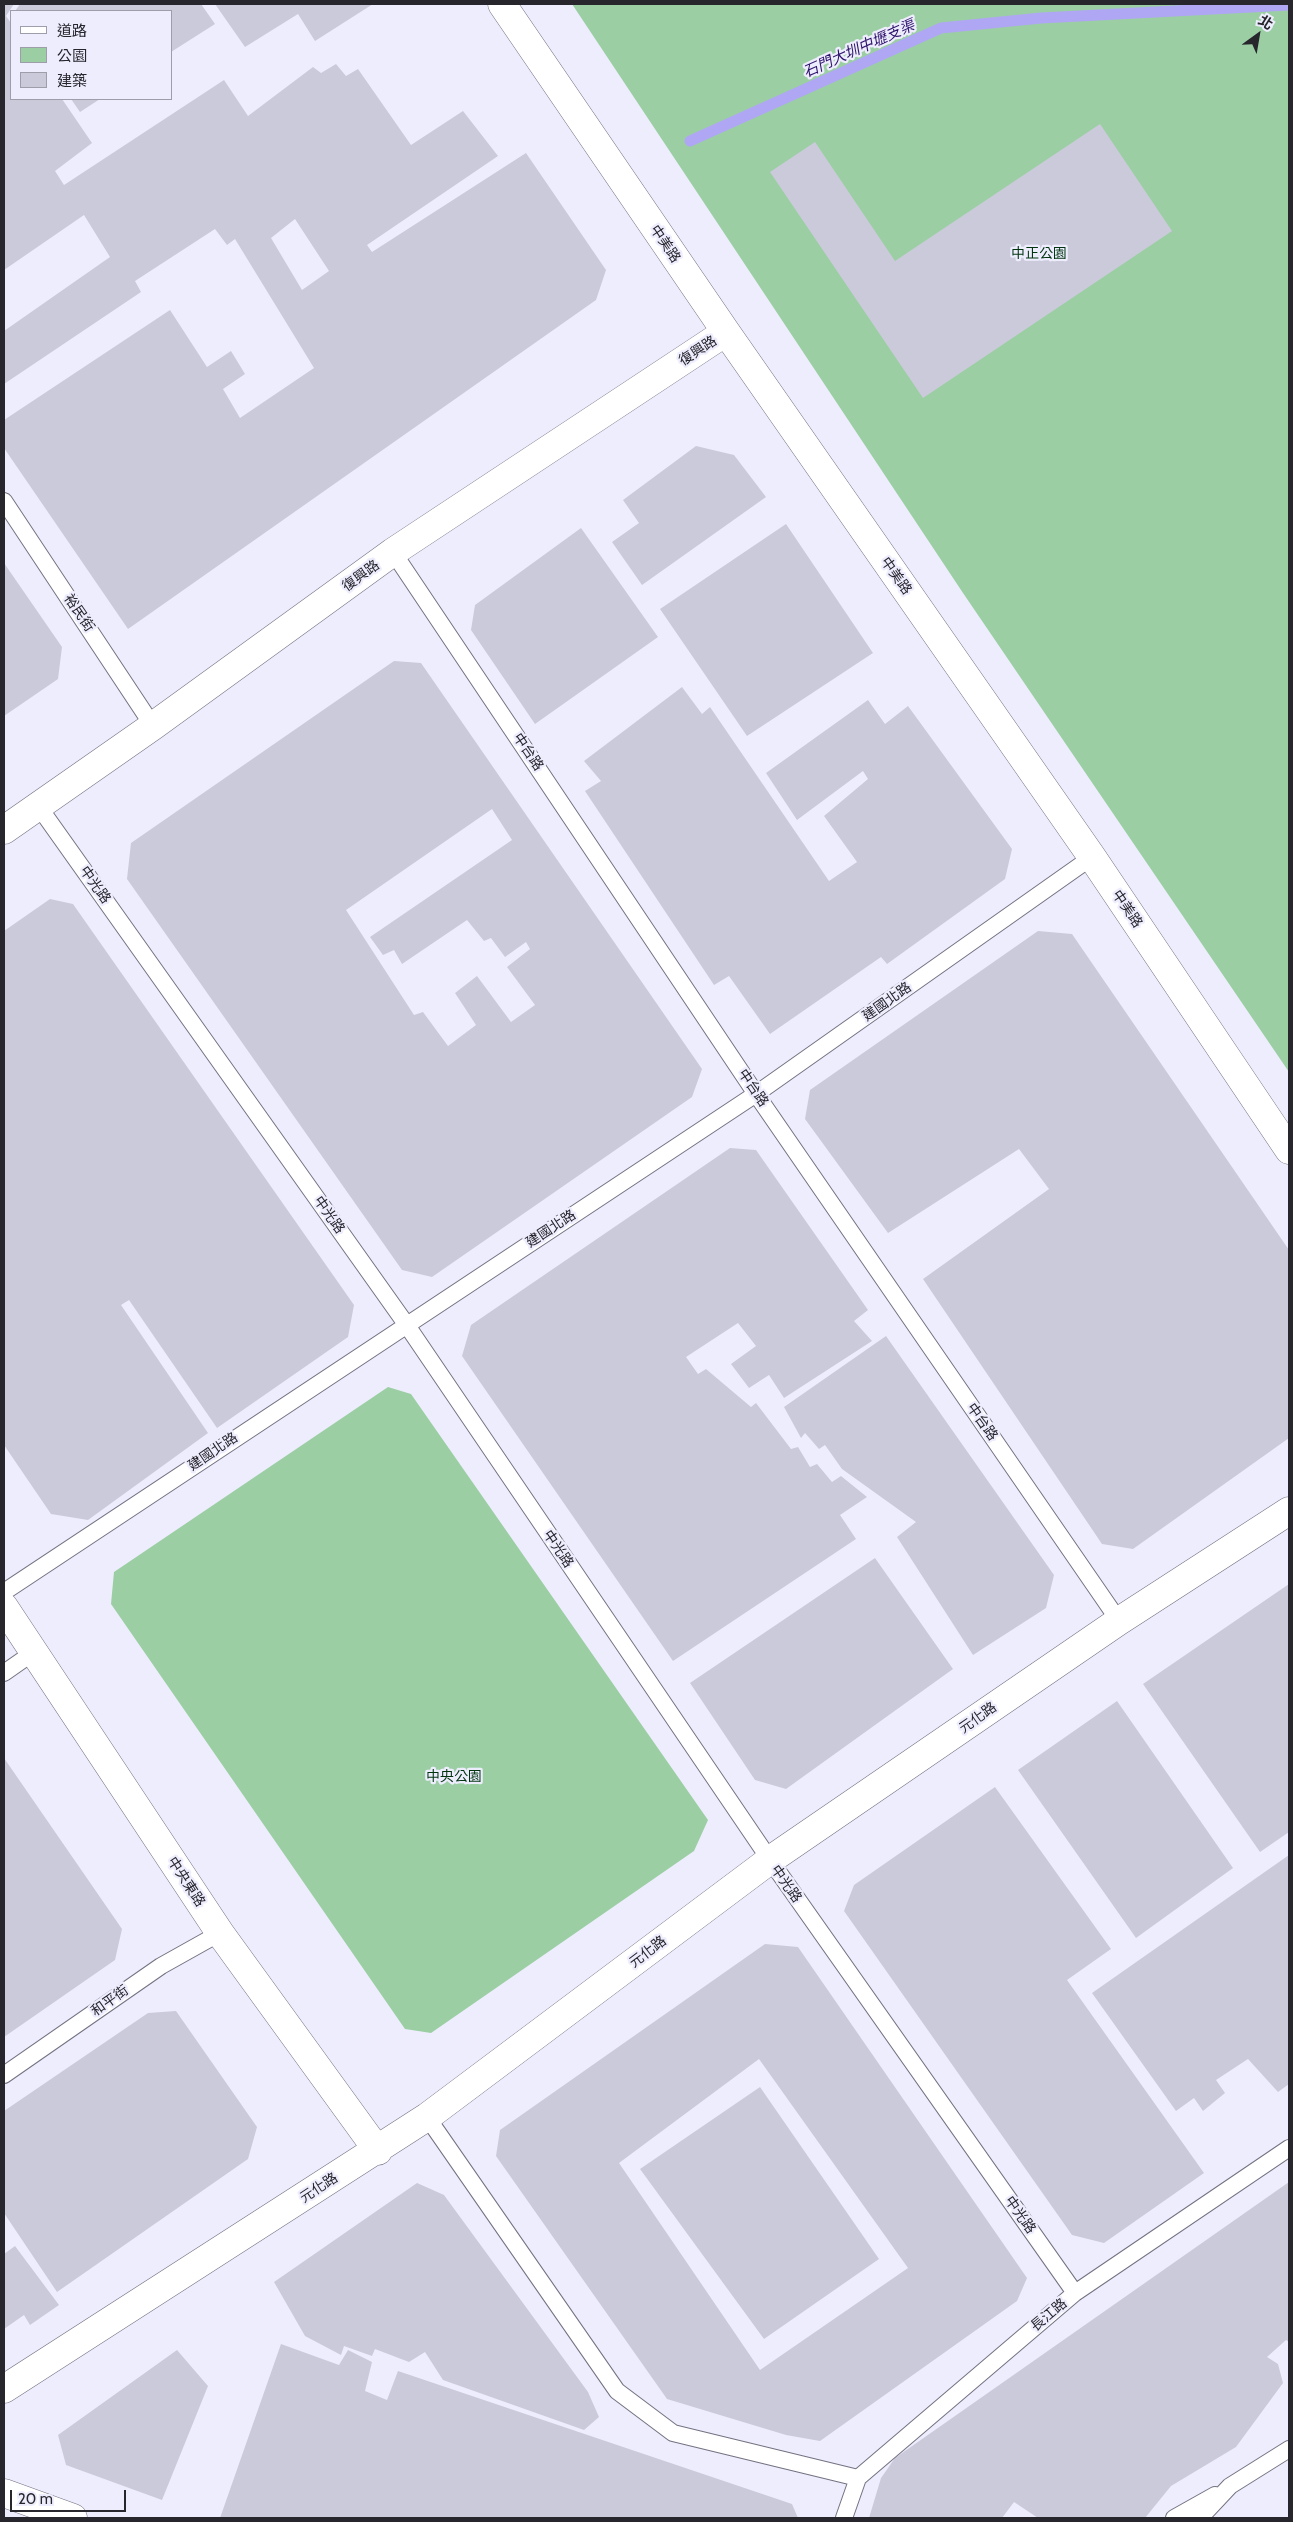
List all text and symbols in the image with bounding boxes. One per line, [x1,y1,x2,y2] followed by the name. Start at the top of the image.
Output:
[10,10,172,100] legend
[1233,10,1283,60] north arrow
[1255,11,1277,34] text: 北
[801,16,917,82] water label: 石門大圳中壢支渠
[57,22,87,40] text: 道路
[57,47,87,65] text: 公園
[57,72,87,90] text: 建築
[646,222,684,266] street label: 中美路
[1011,246,1067,262] park label: 中正公園
[676,333,720,369] street label: 復興路
[877,554,915,598] street label: 中美路
[339,557,383,595] street label: 復興路
[60,591,98,635] street label: 裕民街
[509,730,547,774] street label: 中台路
[76,863,114,907] street label: 中光路
[1108,887,1146,931] street label: 中美路
[859,979,915,1025] street label: 建國北路
[734,1066,772,1110] street label: 中台路
[310,1193,348,1237] street label: 中光路
[523,1207,579,1251] street label: 建國北路
[963,1400,1001,1444] street label: 中台路
[185,1429,241,1475] street label: 建國北路
[539,1527,577,1571] street label: 中光路
[956,1699,1000,1737] street label: 元化路
[426,1769,482,1785] park label: 中央公園
[164,1854,208,1910] street label: 中央東路
[767,1862,805,1906] street label: 中光路
[626,1933,670,1971] street label: 元化路
[88,1982,132,2020] street label: 和平街
[297,2170,341,2206] street label: 元化路
[1001,2193,1039,2237] street label: 中光路
[1028,2295,1070,2335] street label: 長江路
[12,2480,129,2512] scale bar
[18,2490,53,2508] text: 20 m

